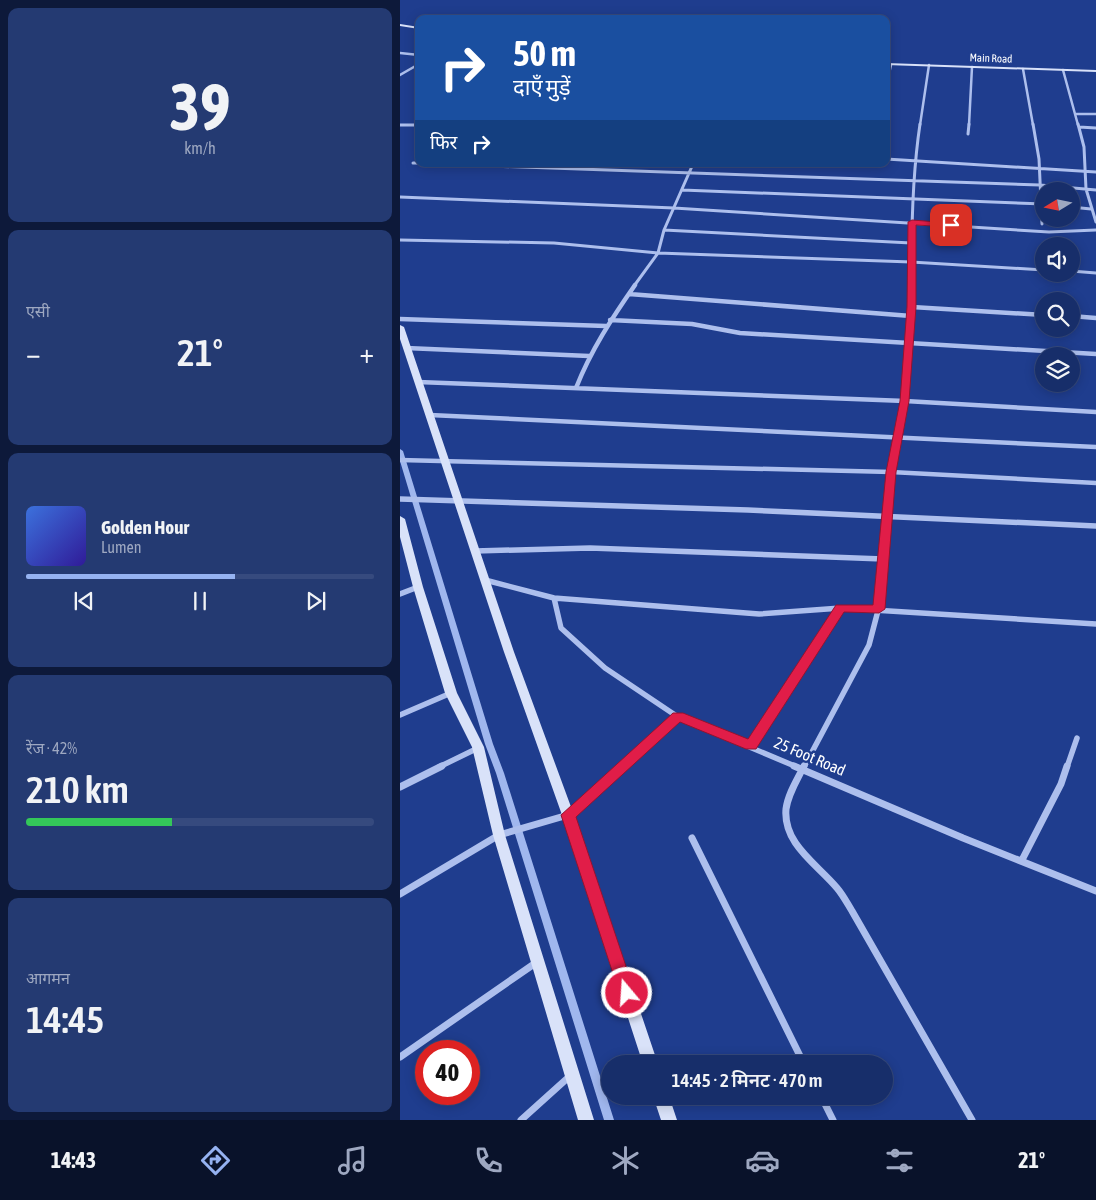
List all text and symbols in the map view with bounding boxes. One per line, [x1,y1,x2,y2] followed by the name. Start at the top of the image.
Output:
[513,33,576,73] text: 50 m
[430,35,495,100] icon: right
[969,51,1013,65] street label: Main Road
[169,69,231,144] text: 39
[513,74,571,100] text: दाएँ मुड़ें
[467,130,495,158] icon: right
[430,131,457,153] text: फिर
[184,139,216,157] text: km/h
[1035,182,1080,228] north arrow
[1035,182,1080,392] map controls
[930,204,972,246] pin
[937,211,965,239] icon: arrive
[1035,237,1080,282] button: sound
[1035,292,1080,337] button: search
[26,302,50,320] text: एसी
[177,331,223,374] text: 21°
[26,337,41,369] text: −
[359,337,374,369] text: +
[1035,347,1080,392] button: layers
[101,516,189,538] text: Golden Hour
[101,538,141,556] text: Lumen
[70,587,98,615] icon: previous
[186,587,214,615] icon: pause
[302,587,330,615] icon: next
[772,733,848,779] street label: 25 Foot Road
[26,739,77,757] text: रेंज · 42%
[26,768,129,811] text: 210 km
[600,966,652,1018] position arrow
[26,969,70,987] text: आगमन
[26,998,104,1041] text: 14:45
[415,1040,480,1105] speed limit sign: 40
[672,1069,822,1091] text: 14:45 · 2 मिनट · 470 m
[198,1143,233,1178] icon: directions
[335,1143,370,1178] icon: music
[471,1143,506,1178] icon: phone
[608,1143,643,1178] icon: climate
[745,1143,780,1178] icon: car
[882,1143,917,1178] icon: filters
[51,1147,96,1173] text: 14:43
[1018,1147,1045,1173] text: 21°

